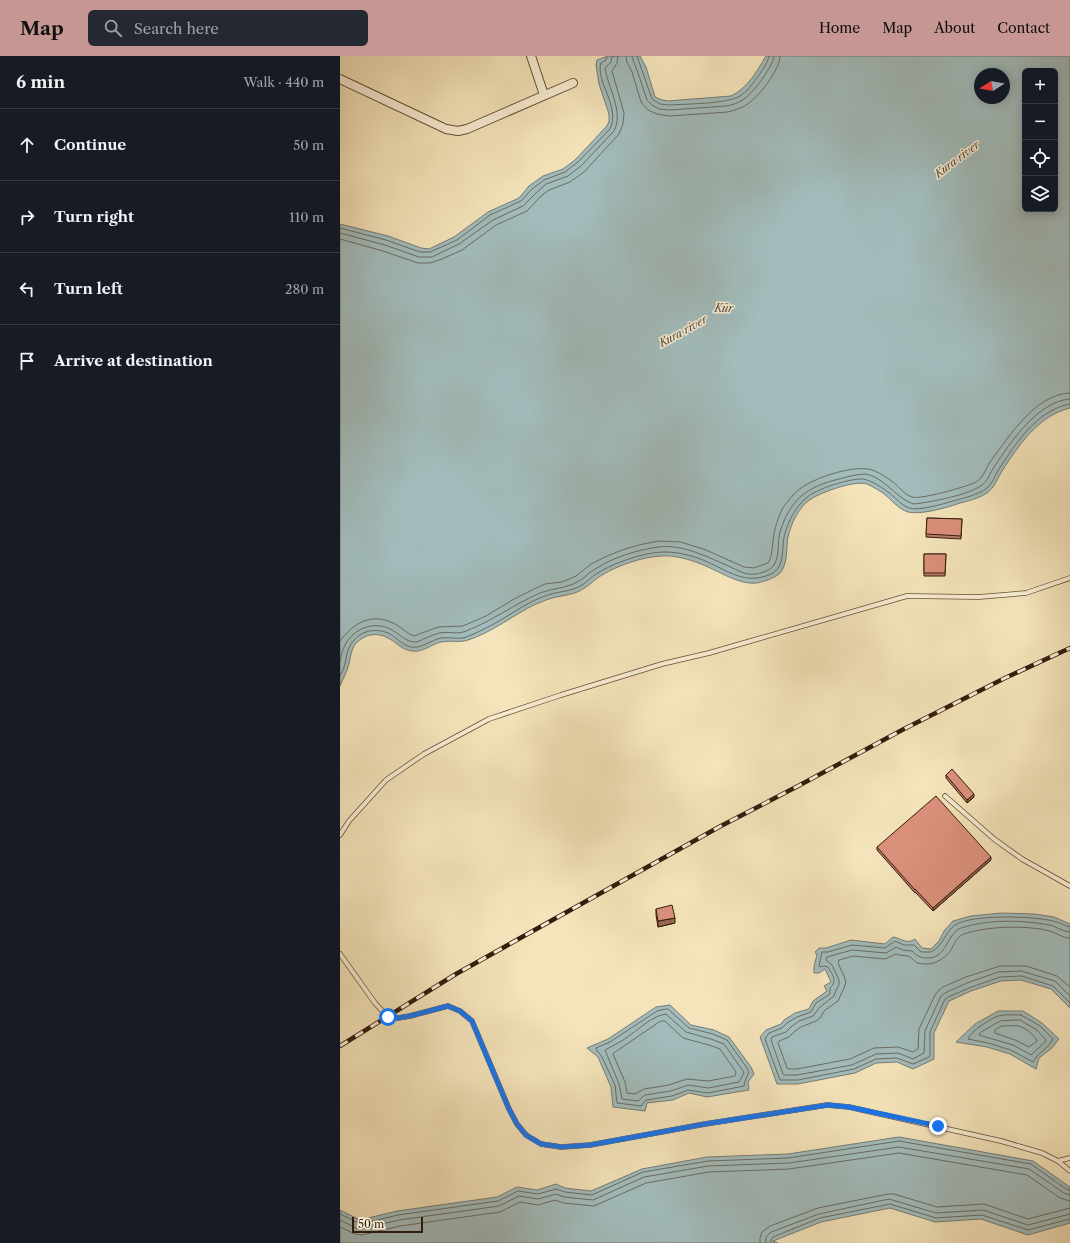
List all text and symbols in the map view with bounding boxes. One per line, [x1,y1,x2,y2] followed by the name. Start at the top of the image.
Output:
[88,10,368,46] search box
[20,17,64,40] text: Map
[102,17,124,39] icon: search
[134,19,219,38] text: Search here
[819,19,860,37] text: Home
[882,19,912,37] text: Map
[934,19,975,37] text: About
[997,19,1050,37] text: Contact
[974,68,1010,104] north arrow
[1022,68,1058,212] map controls
[1022,68,1058,104] button: +
[16,72,65,92] text: 6 min
[244,74,324,90] text: Walk · 440 m
[1022,104,1058,140] button: −
[16,134,38,156] icon: ahead
[54,135,126,154] text: Continue
[293,137,324,153] text: 50 m
[931,137,983,181] water label: Kura river
[1022,140,1058,176] button: locate
[1022,176,1058,212] button: layers
[16,206,38,228] icon: right
[54,207,134,226] text: Turn right
[289,209,324,225] text: 110 m
[16,278,38,300] icon: left
[54,279,123,298] text: Turn left
[285,281,324,297] text: 280 m
[714,301,734,315] water label: Kür
[656,312,710,350] water label: Kura river
[16,350,38,372] icon: arrive
[54,351,213,370] text: Arrive at destination
[379,1008,397,1026] route start
[929,1117,947,1135] route end
[352,1215,423,1234] scale bar
[358,1217,384,1231] text: 50 m

